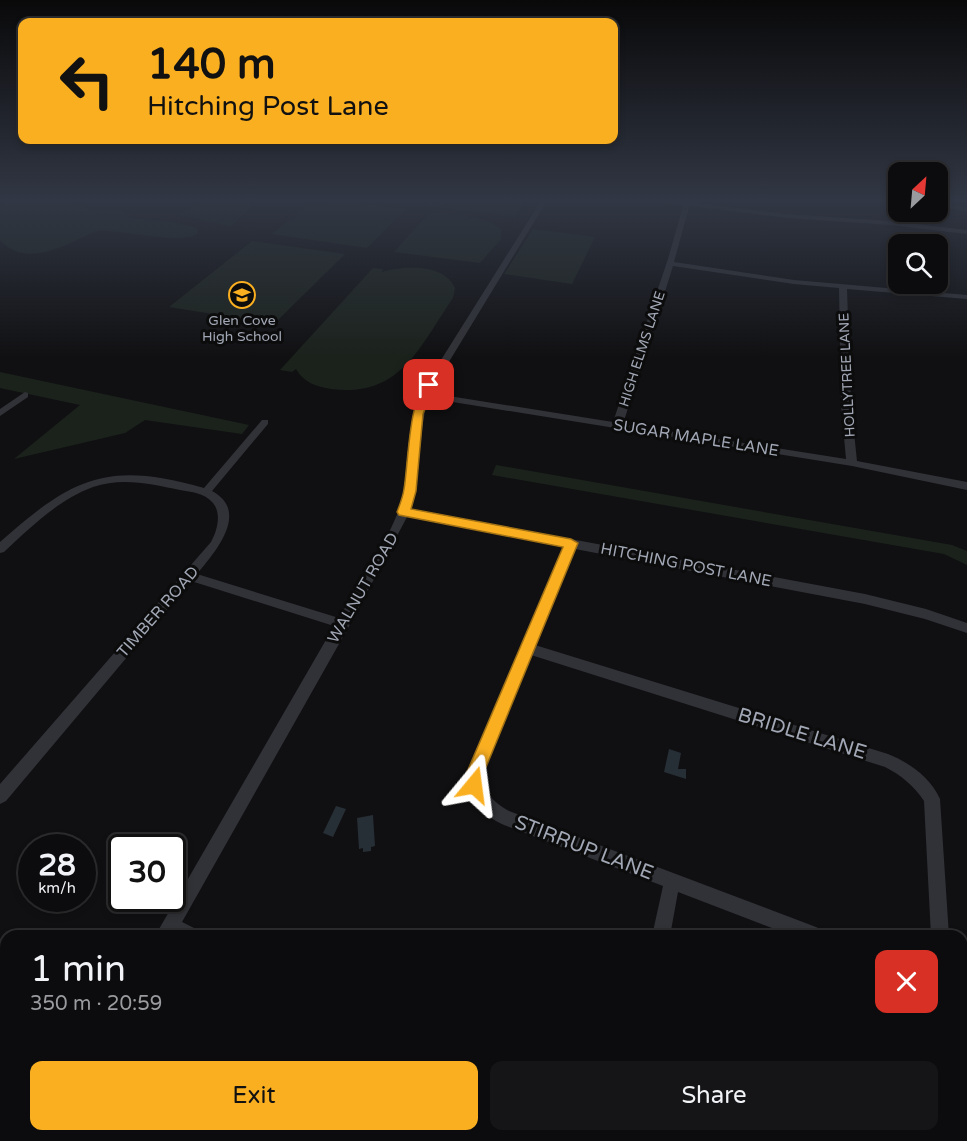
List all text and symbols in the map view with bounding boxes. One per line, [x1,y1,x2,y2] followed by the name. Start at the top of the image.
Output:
[147,39,276,90] text: 140 m
[48,42,126,120] icon: left
[147,90,389,123] text: Hitching Post Lane
[888,162,948,222] north arrow
[888,162,948,294] map controls
[888,234,948,294] button: search
[227,280,257,310] school or university icon: Glen Cove High School
[615,289,669,409] street label: HIGH ELMS LANE
[202,312,282,345] place label: Glen Cove High School
[835,312,859,438] street label: HOLLYTREE LANE
[403,359,454,410] pin
[412,368,445,401] icon: arrive
[612,415,780,461] street label: SUGAR MAPLE LANE
[323,529,403,647] street label: WALNUT ROAD
[599,539,773,591] street label: HITCHING POST LANE
[113,562,203,662] street label: TIMBER ROAD
[735,703,869,765] street label: BRIDLE LANE
[442,753,506,817] position arrow
[511,811,657,885] street label: STIRRUP LANE
[108,834,186,912] speed limit sign: 30
[38,847,76,884] text: 28
[38,879,76,897] text: km/h
[30,948,126,991] text: 1 min
[875,950,938,1013] button: close
[30,992,162,1016] text: 350 m · 20:59
[30,1061,478,1130] button: Exit
[490,1061,938,1130] button: Share

